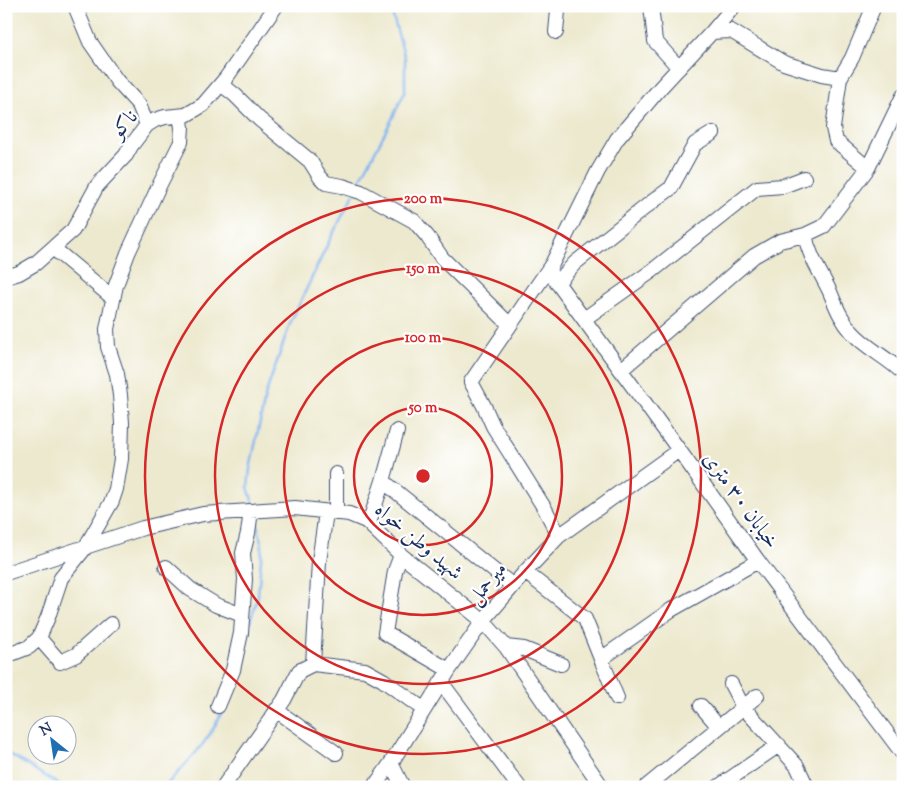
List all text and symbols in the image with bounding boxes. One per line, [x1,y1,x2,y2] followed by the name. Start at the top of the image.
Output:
[103,104,146,148] street label: ناکو
[404,189,443,210] text: 200 m
[406,259,440,280] text: 150 m
[405,328,442,349] text: 100 m
[408,398,438,419] text: 50 m
[694,446,786,556] street label: خیابان ۳۰ متری
[414,467,432,485] centre of rings
[367,496,469,588] street label: شهید وطن خواه
[461,556,515,612] street label: میرحمل
[28,716,78,766] north arrow
[37,719,56,742] text: N

